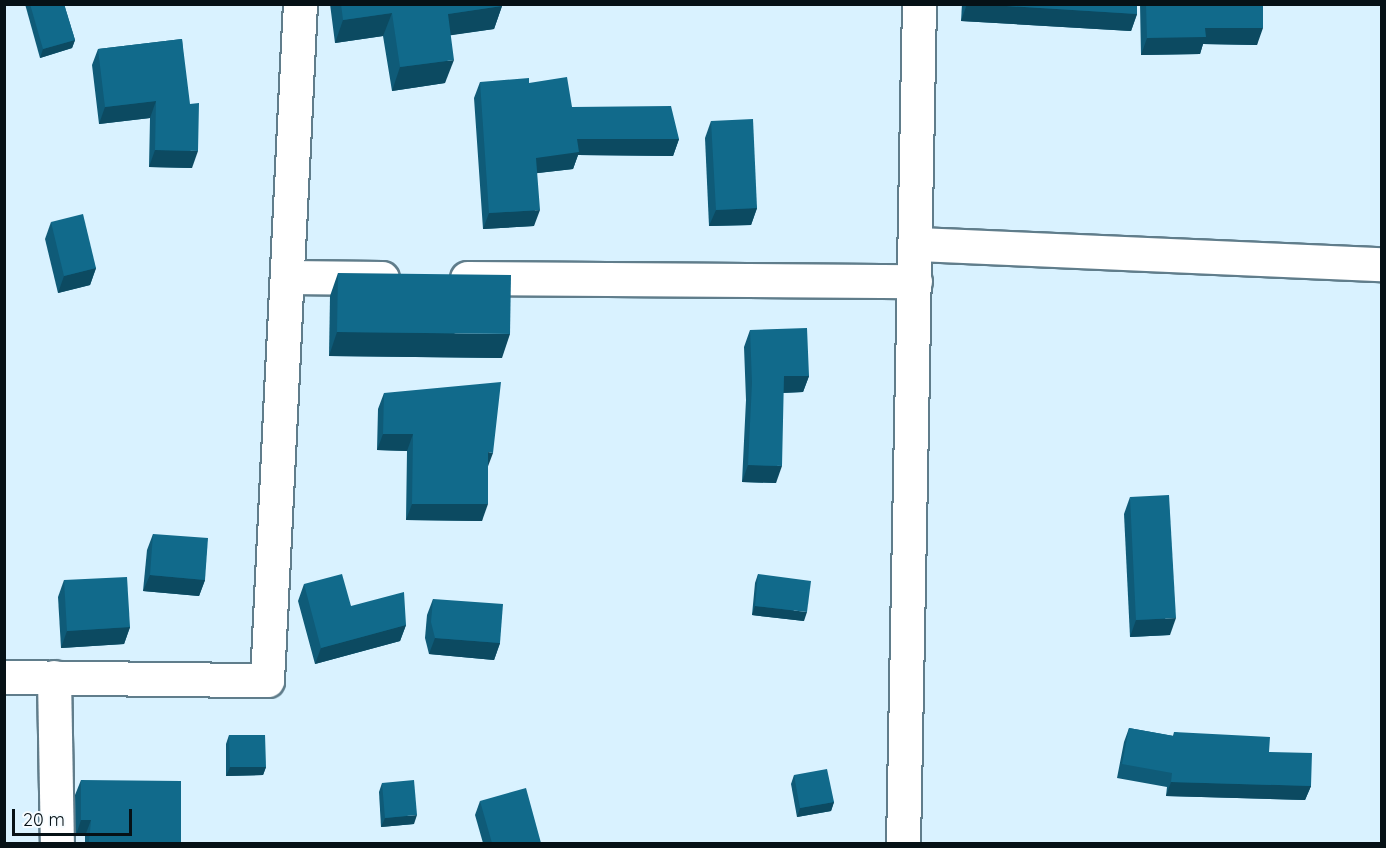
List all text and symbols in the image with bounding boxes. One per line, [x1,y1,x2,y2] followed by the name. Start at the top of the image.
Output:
[15,797,135,835] scale bar
[23,808,65,831] text: 20 m

